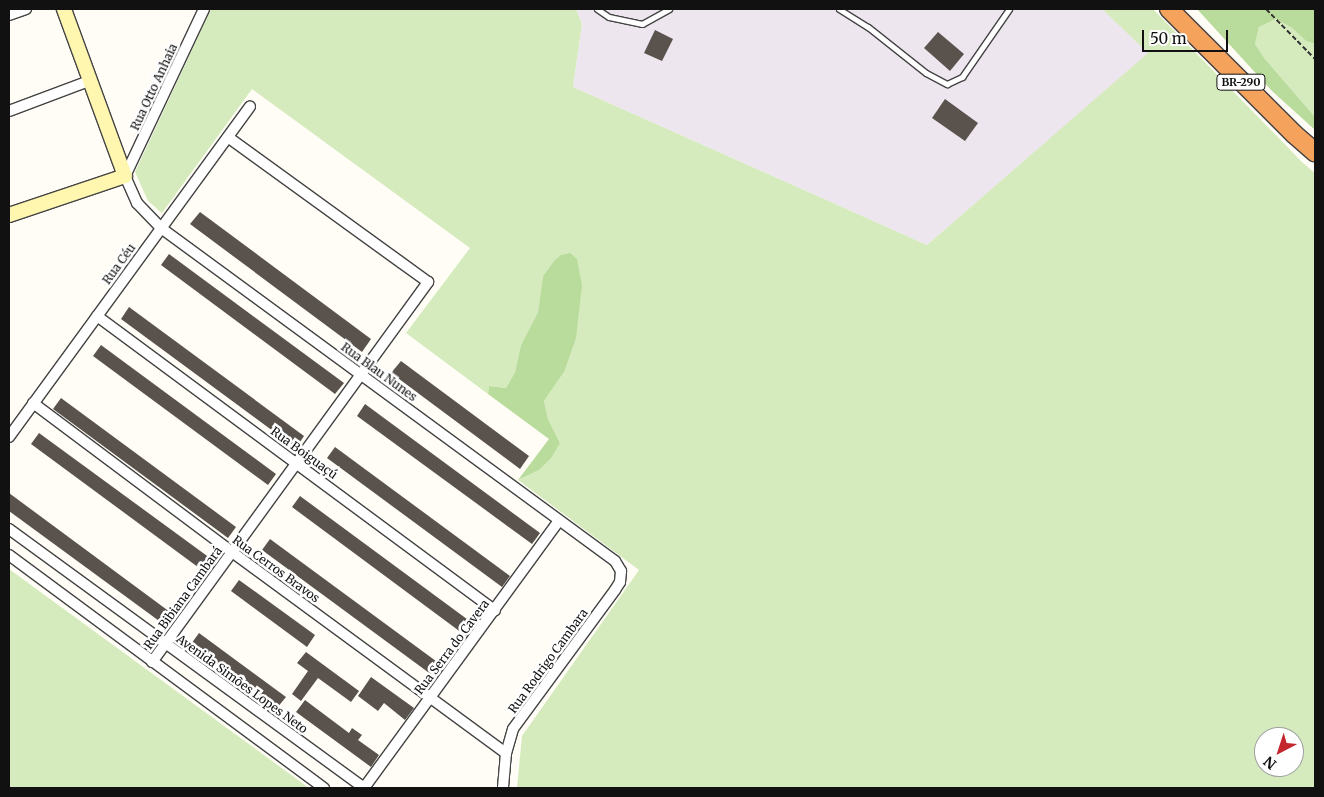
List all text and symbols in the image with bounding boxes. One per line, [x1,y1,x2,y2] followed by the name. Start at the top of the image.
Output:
[1144,20,1230,52] scale bar
[1150,29,1187,48] text: 50 m
[128,41,180,133] street label: Rua Otto Anhaia
[1216,74,1266,90] road number: BR-290
[100,241,138,287] street label: Rua Céu
[338,340,420,404] street label: Rua Blau Nunes
[268,424,340,482] street label: Rua Boiguaçú
[230,533,322,605] street label: Rua Cerros Bravos
[141,544,225,652] street label: Rua Bibiana Cambará
[412,597,492,697] street label: Rua Serra do Cavera
[505,606,591,716] street label: Rua Rodrigo Cambara
[174,632,310,736] street label: Avenida Simões Lopes Neto
[1254,727,1304,777] north arrow
[1260,752,1280,773] text: N

